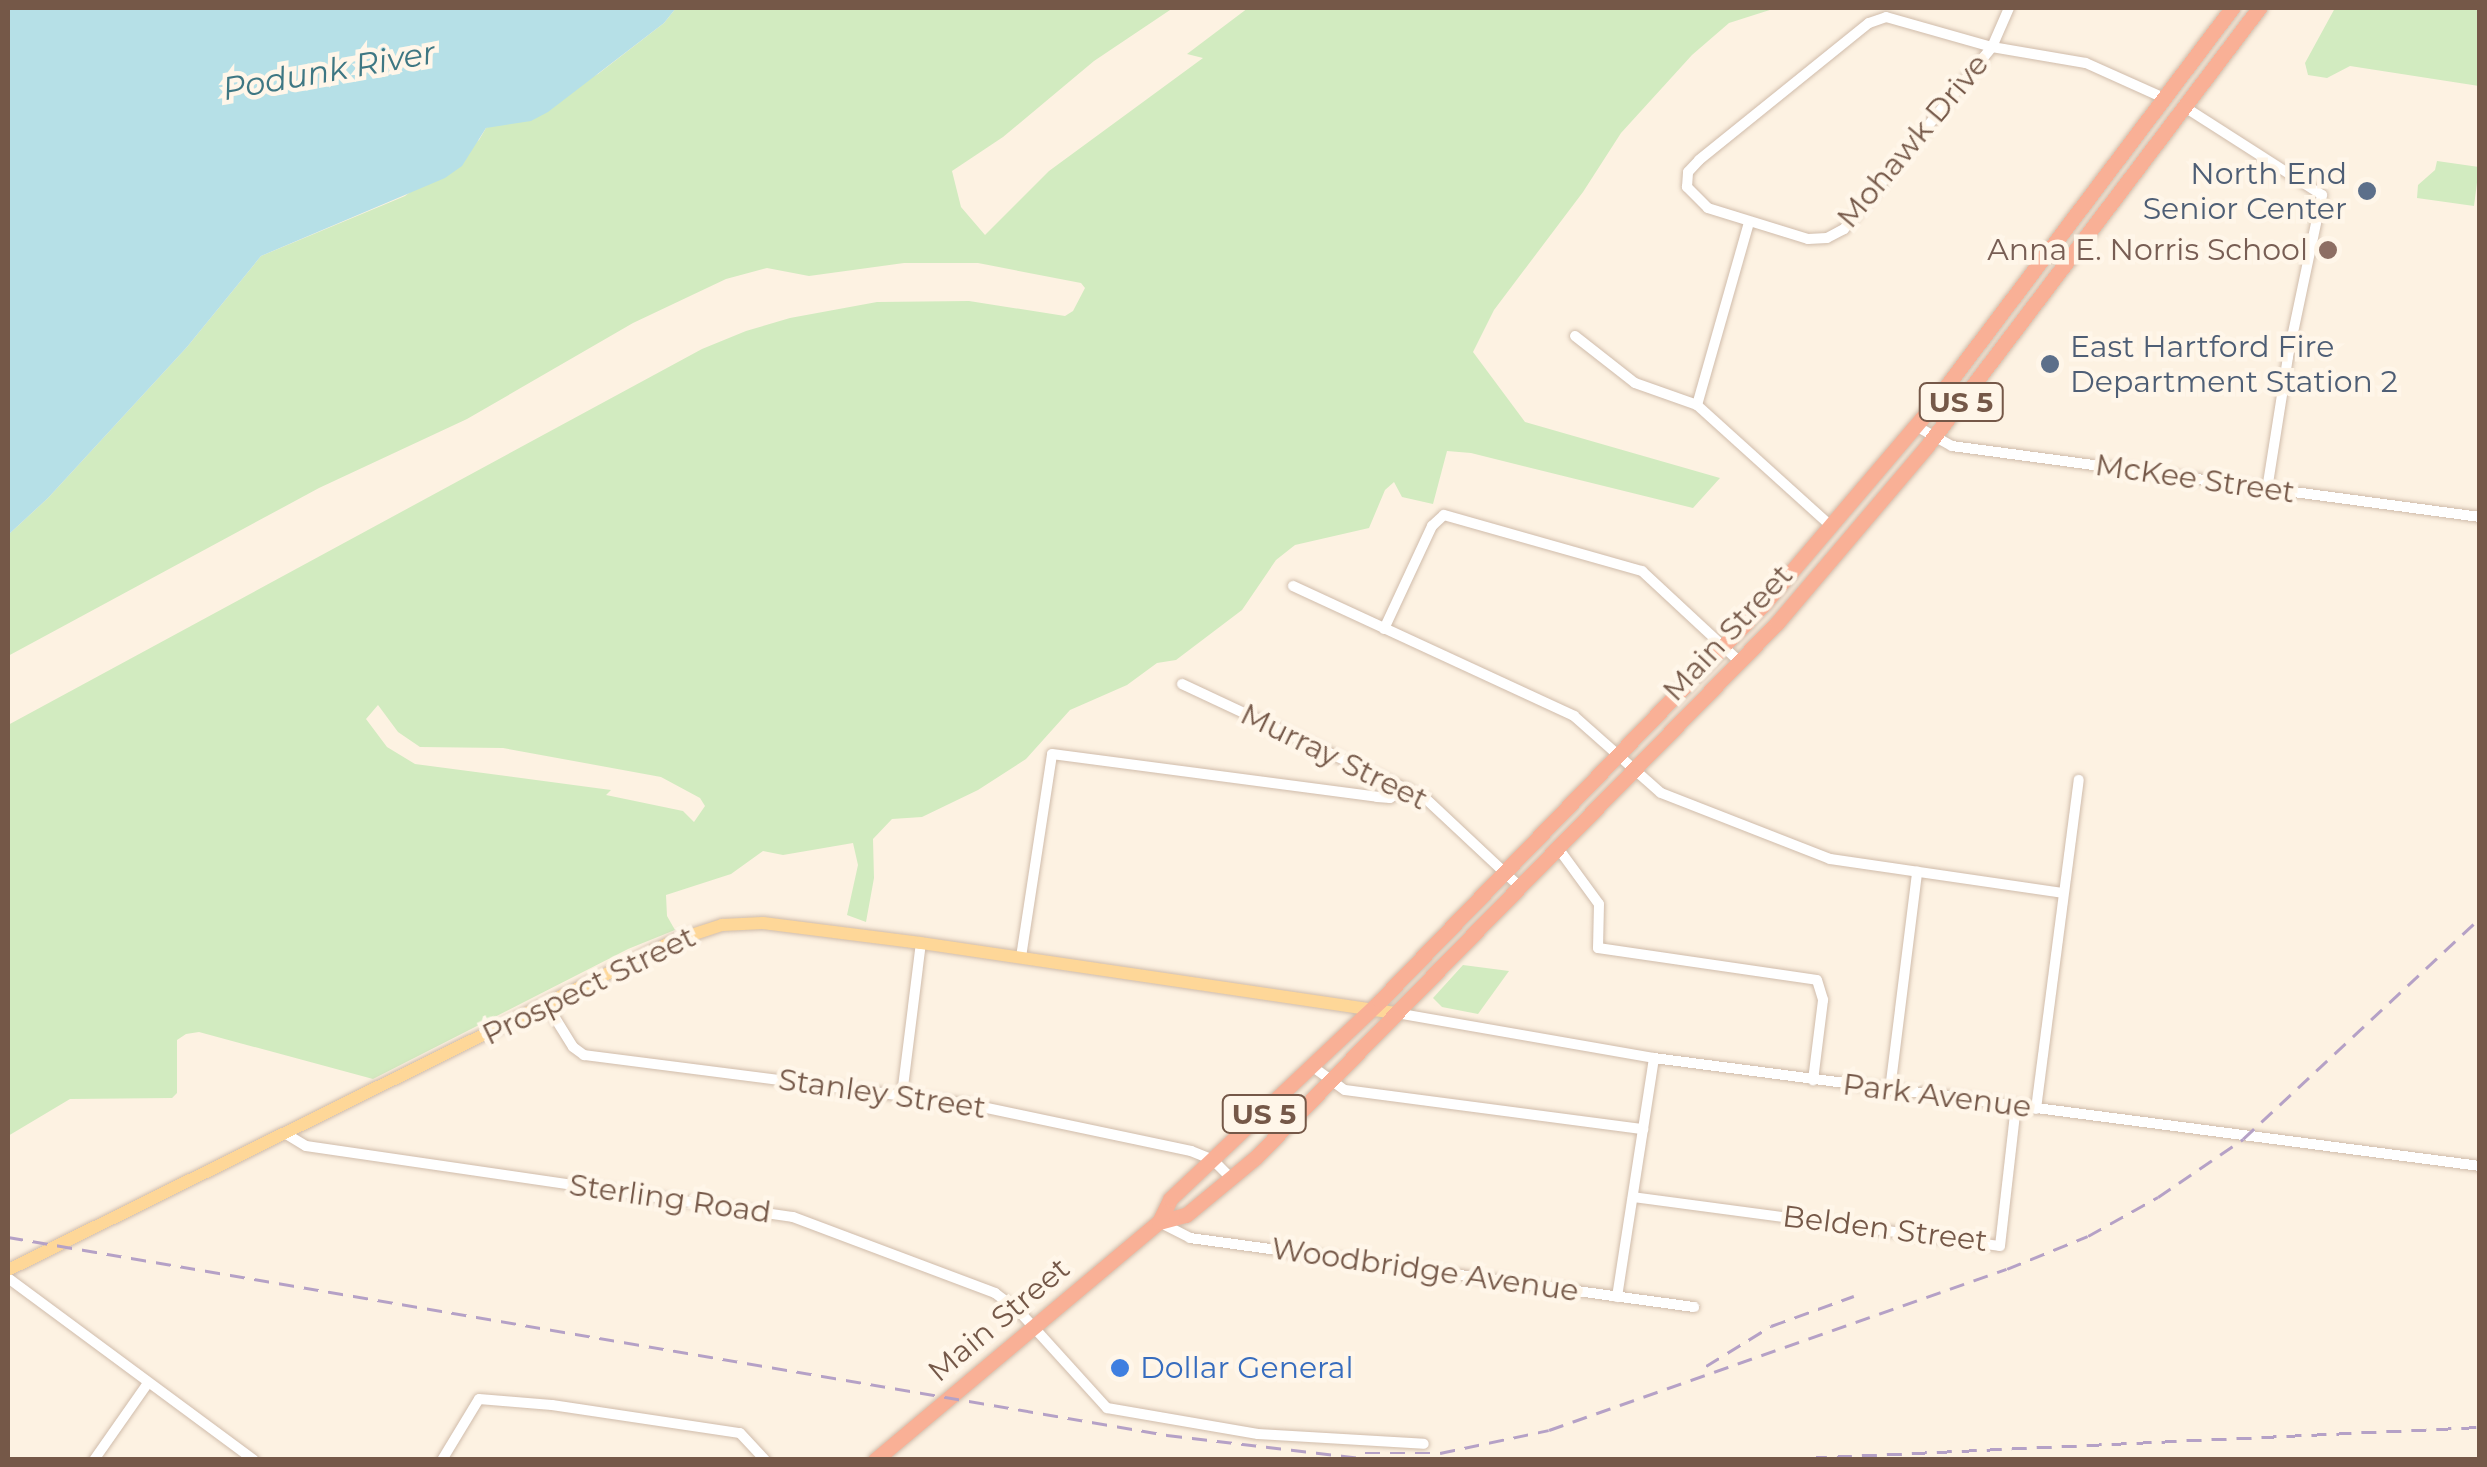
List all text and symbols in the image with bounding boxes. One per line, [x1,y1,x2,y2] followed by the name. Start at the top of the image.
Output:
[219,33,439,109] water label: Podunk River
[1830,47,1996,235] street label: Mohawk Drive
[2143,156,2347,226] place label: North End Senior Center
[2356,180,2378,202] marker: North End Senior Center
[1987,232,2308,268] place label: Anna E. Norris School
[2317,239,2339,261] marker: Anna E. Norris School
[2070,329,2398,400] place label: East Hartford Fire Department Station 2
[2039,353,2061,375] marker: East Hartford Fire Department Station 2
[1918,379,2004,425] road number: US 5
[2093,447,2297,511] street label: McKee Street
[1656,557,1800,709] street label: Main Street
[1235,696,1433,818] street label: Murray Street
[477,919,701,1053] street label: Prospect Street
[776,1062,988,1126] street label: Stanley Street
[1841,1067,2033,1125] street label: Park Avenue
[1222,1091,1306,1137] road number: US 5
[567,1167,773,1231] street label: Sterling Road
[1781,1199,1989,1259] street label: Belden Street
[1269,1231,1581,1309] street label: Woodbridge Avenue
[921,1251,1077,1389] street label: Main Street
[1140,1350,1354,1386] place label: Dollar General
[1109,1357,1131,1379] marker: Dollar General

